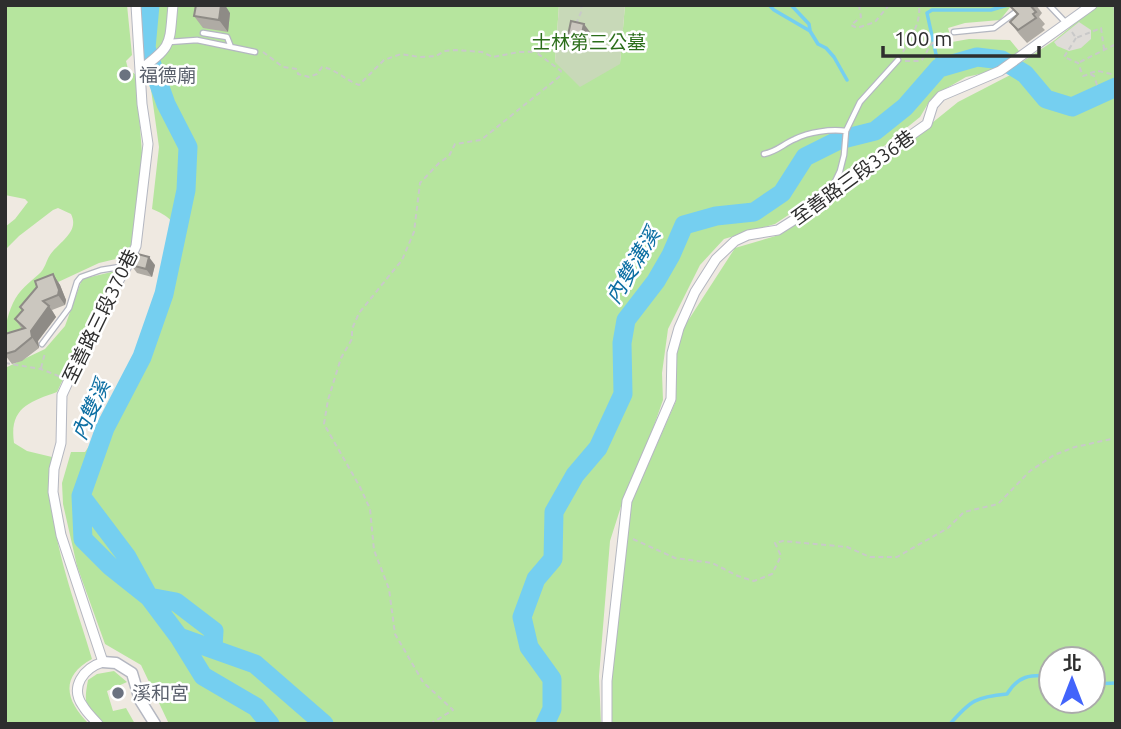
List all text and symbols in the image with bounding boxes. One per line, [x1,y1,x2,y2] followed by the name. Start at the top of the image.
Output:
[883,14,1039,58] scale bar
[894,26,952,50] text: 100 m
[532,31,646,53] park label: 士林第三公墓
[139,64,196,86] place label: 福德廟
[117,67,133,83] marker: 福德廟
[787,125,919,229] street label: 至善路三段336巷
[600,221,666,308] water label: 內雙溝溪
[58,245,142,387] street label: 至善路三段370巷
[66,373,115,443] water label: 內雙溪
[1037,645,1107,715] north arrow
[1062,652,1082,674] text: 北
[132,682,189,704] place label: 溪和宮
[110,685,126,701] marker: 溪和宮

